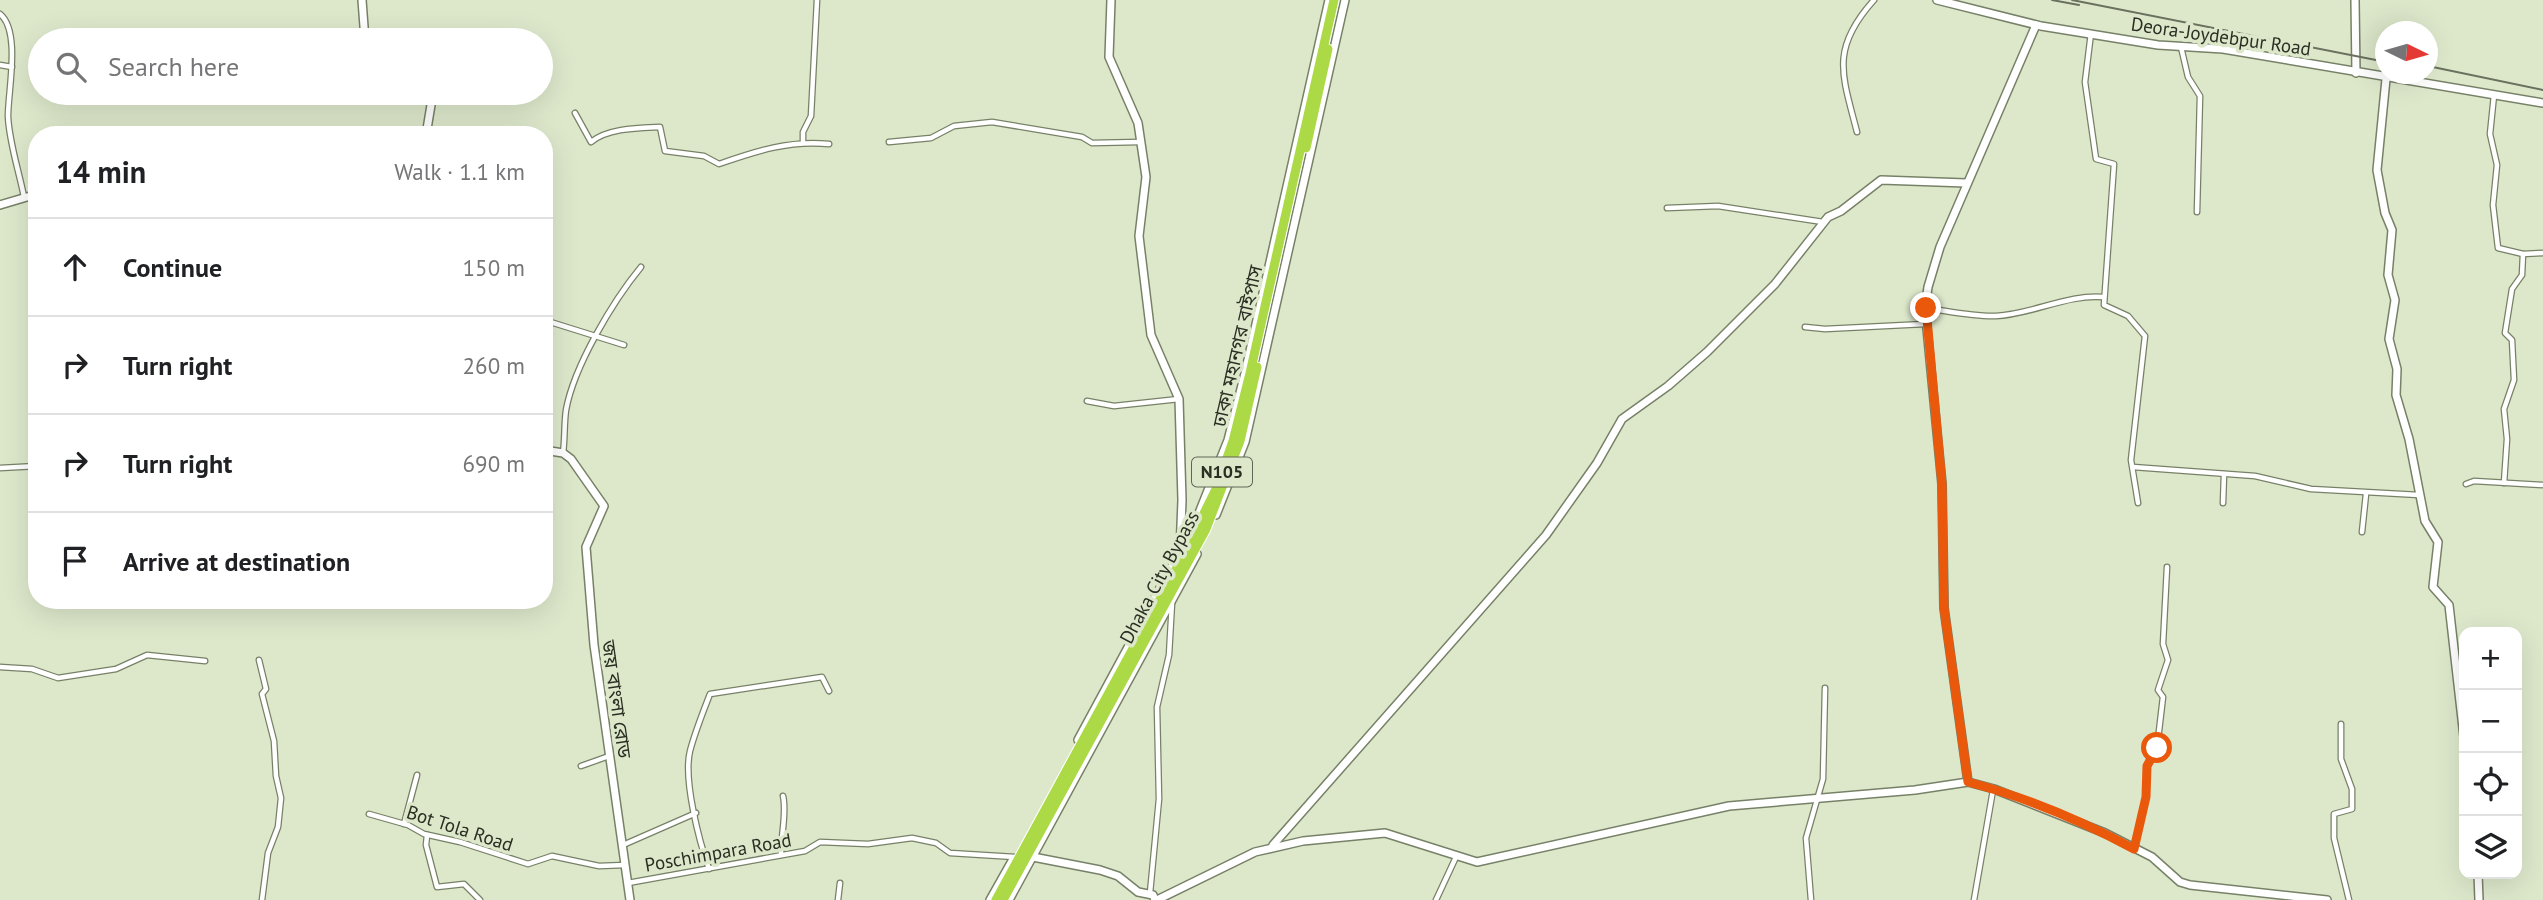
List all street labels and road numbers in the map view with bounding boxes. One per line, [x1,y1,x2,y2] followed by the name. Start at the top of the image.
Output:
[2129,11,2313,61] street label: Deora-Joydebpur Road
[1207,262,1267,430] street label: ঢাকা মহানগর বাইপাস
[1192,458,1252,486] road number: N105
[1114,506,1204,648] street label: Dhaka City Bypass
[597,638,637,760] street label: জয় বাংলা রোড
[404,799,516,857] street label: Bot Tola Road
[643,827,793,877] street label: Poschimpara Road

